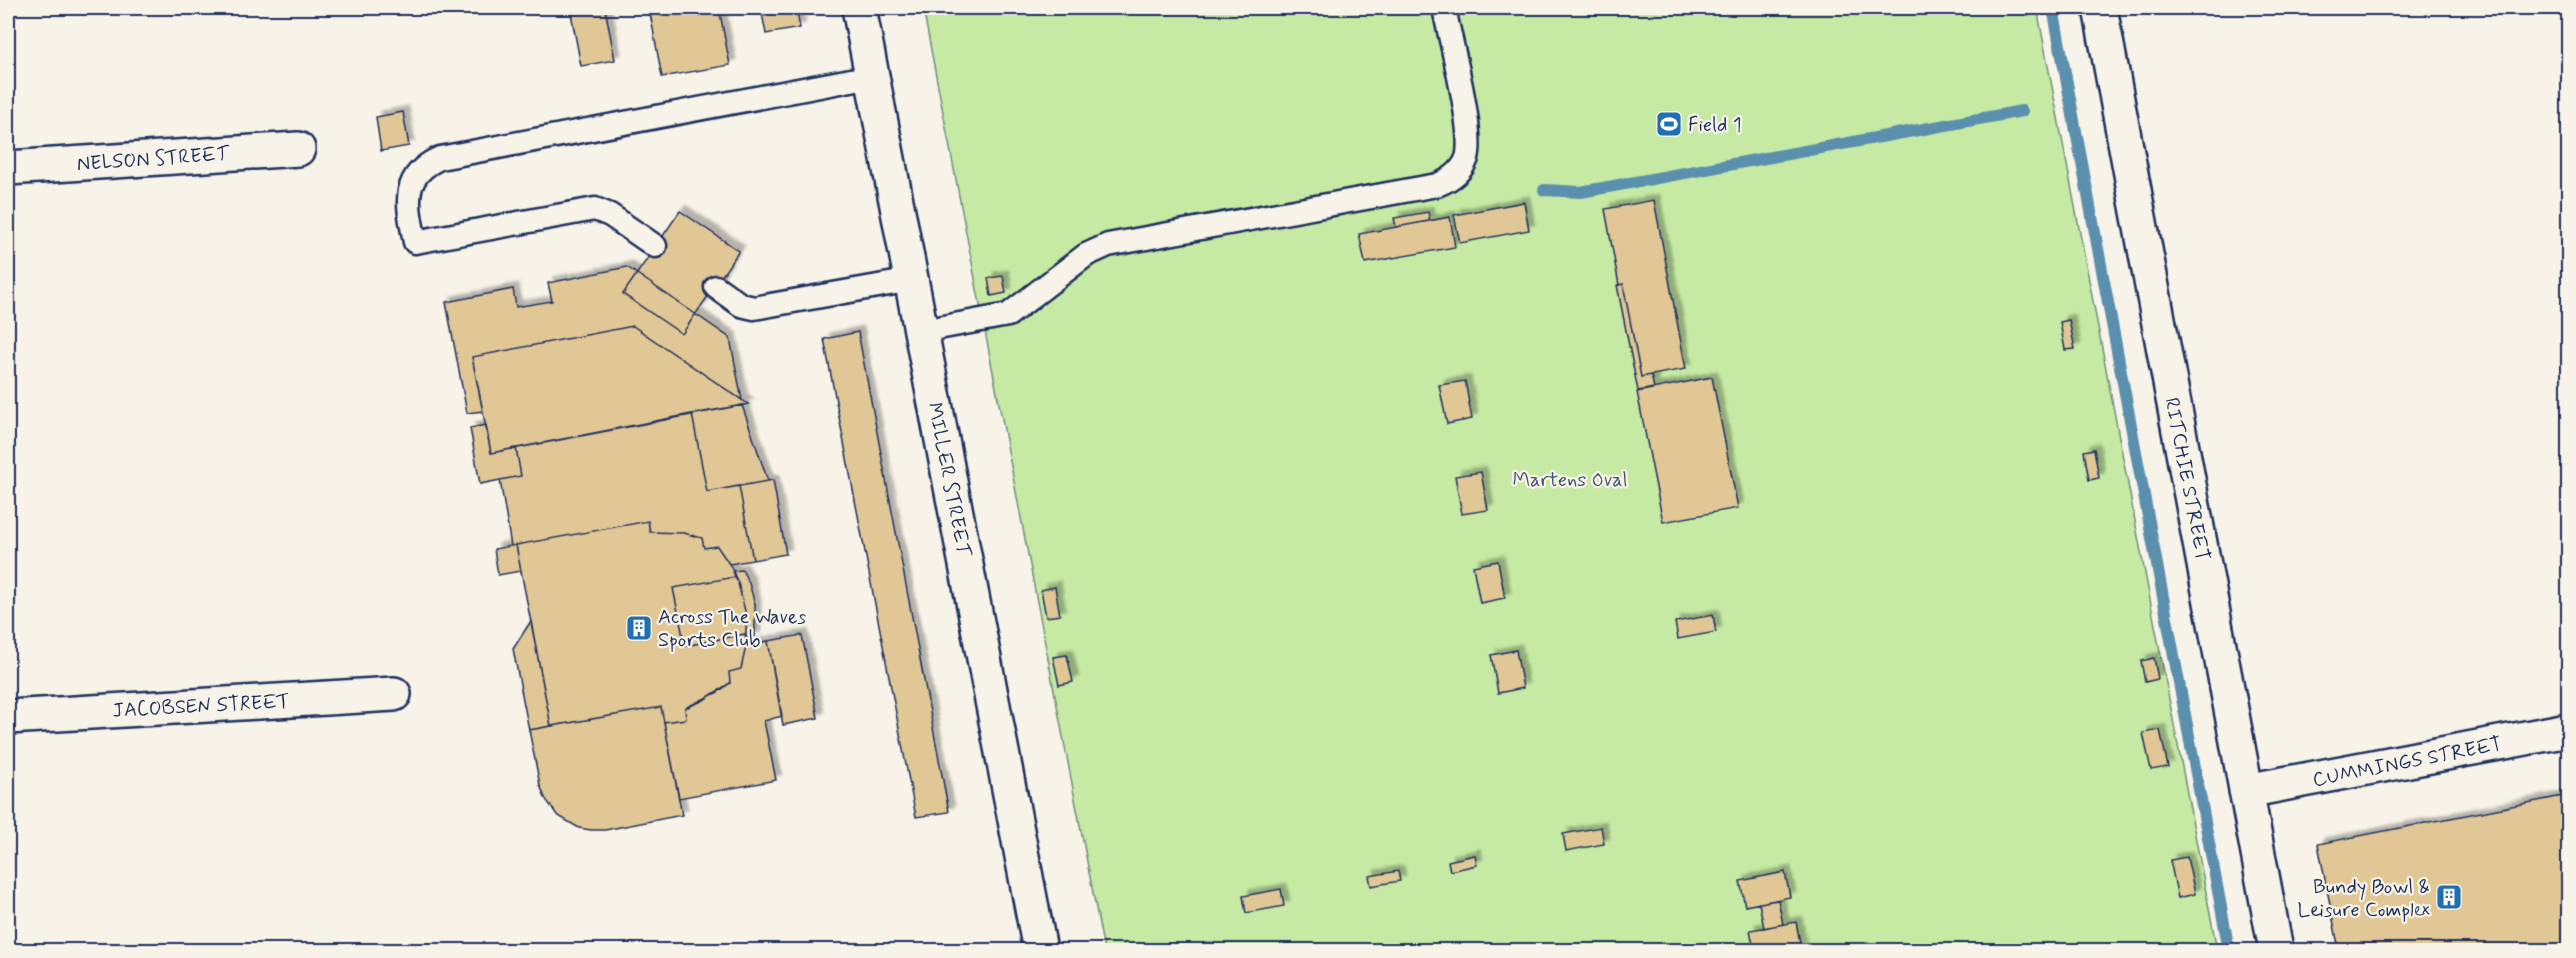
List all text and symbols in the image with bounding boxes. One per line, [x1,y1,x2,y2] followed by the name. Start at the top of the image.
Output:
[1654,109,1684,139] sports icon: Field 1
[1688,112,1742,139] place label: Field 1
[76,141,232,178] street label: NELSON STREET
[2157,395,2216,563] street label: RITCHIE STREET
[920,400,977,560] street label: MILLER STREET
[1513,467,1627,494] park label: Martens Oval
[658,604,806,654] place label: Across The Waves Sports Club
[624,613,654,643] building icon: Across The Waves Sports Club
[112,688,290,725] street label: JACOBSEN STREET
[2310,731,2504,794] street label: CUMMINGS STREET
[2298,874,2430,924] place label: Bundy Bowl & Leisure Complex
[2434,882,2464,912] building icon: Bundy Bowl & Leisure Complex

